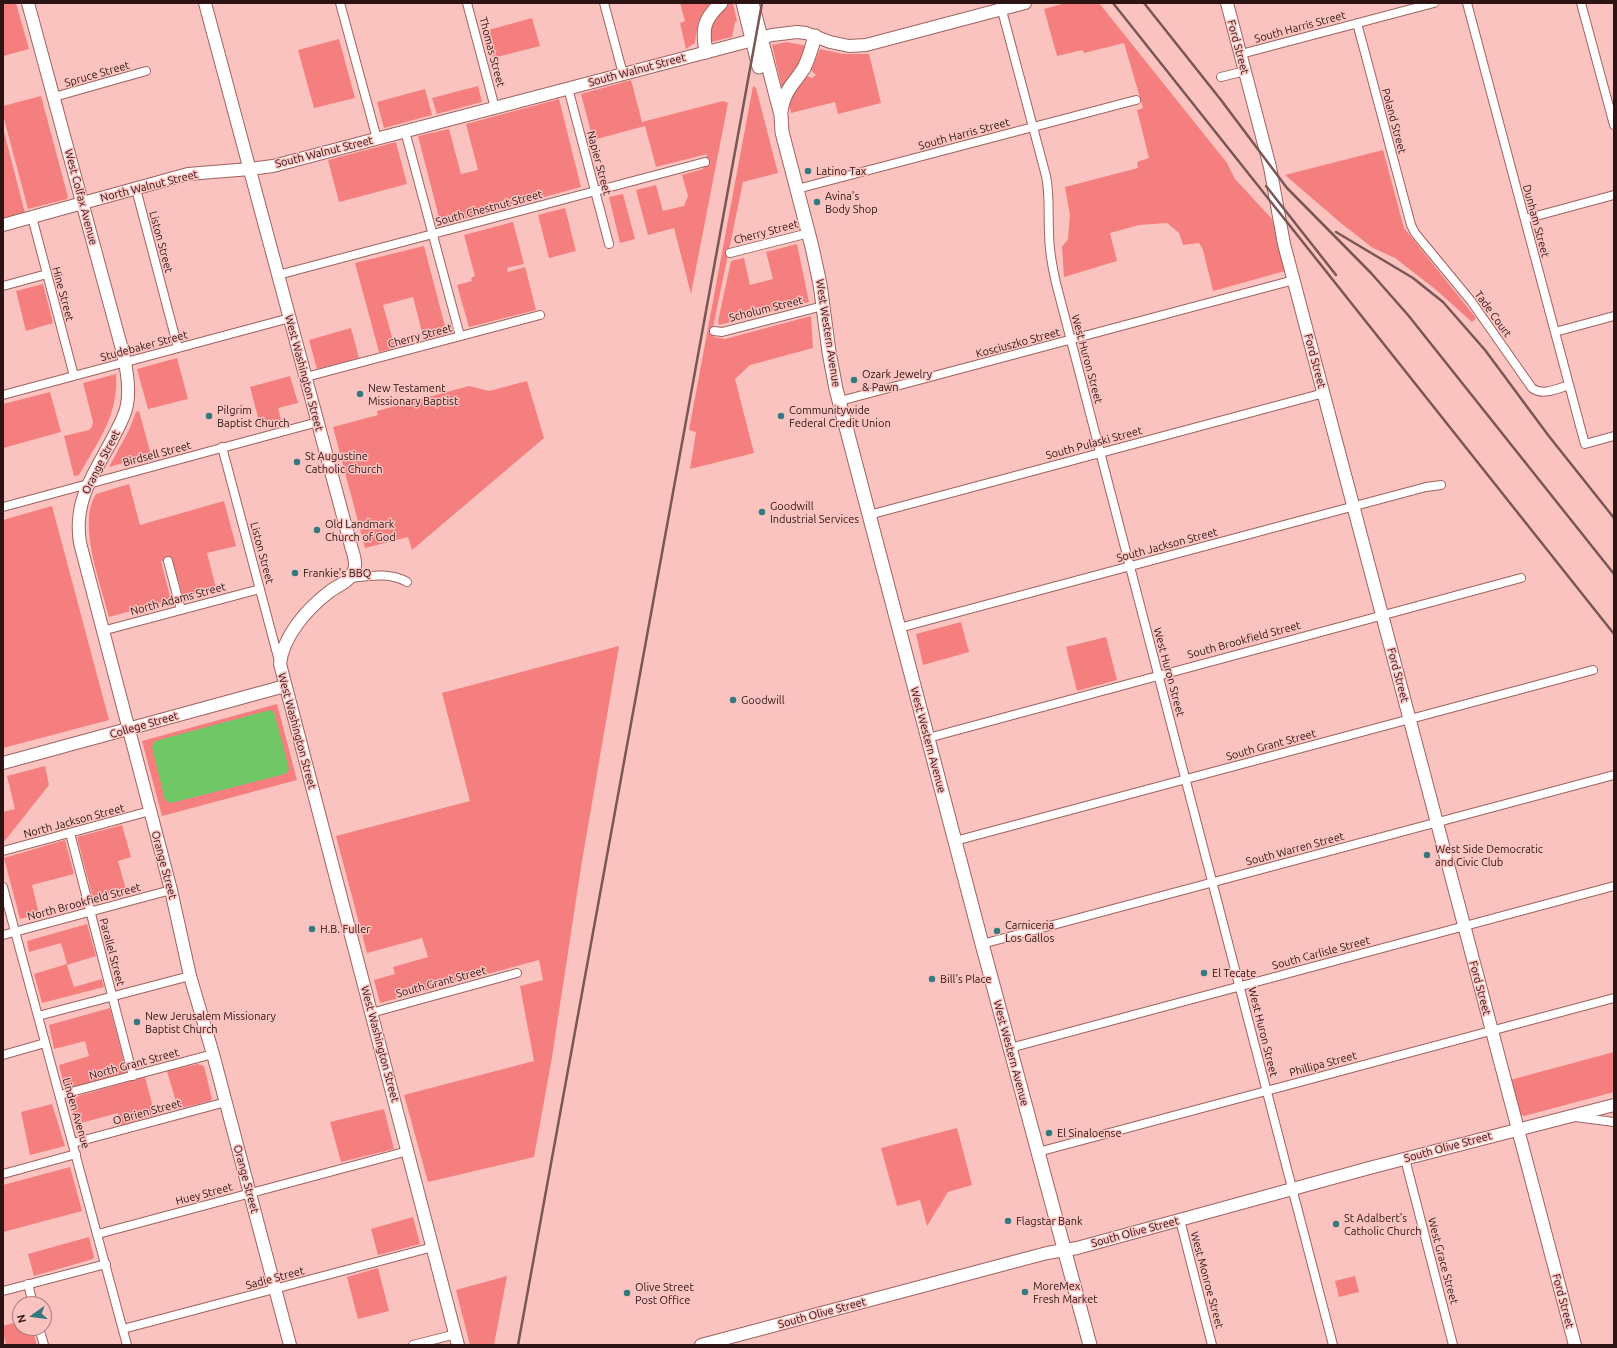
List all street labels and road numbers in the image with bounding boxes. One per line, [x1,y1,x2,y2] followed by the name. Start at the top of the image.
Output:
[1253,8,1347,46] street label: South Harris Street
[476,16,508,88] street label: Thomas Street
[1224,18,1252,76] street label: Ford Street
[587,51,687,89] street label: South Walnut Street
[63,58,131,90] street label: Spruce Street
[1379,87,1409,155] street label: Poland Street
[917,115,1011,153] street label: South Harris Street
[584,129,614,197] street label: Napier Street
[274,133,374,171] street label: South Walnut Street
[62,148,100,246] street label: West Colfax Avenue
[99,167,199,205] street label: North Walnut Street
[1520,183,1552,259] street label: Dunham Street
[434,187,544,229] street label: South Chestnut Street
[146,210,176,274] street label: Liston Street
[732,217,800,247] street label: Cherry Street
[49,265,77,323] street label: Hine Street
[813,278,843,388] street label: West Western Avenue
[1472,288,1514,340] street label: Tade Court
[728,293,804,325] street label: Scholum Street
[282,313,326,433] street label: West Washington Street
[1069,313,1105,405] street label: West Huron Street
[386,321,454,351] street label: Cherry Street
[974,325,1062,361] street label: Kosciuszko Street
[99,328,189,364] street label: Studebaker Street
[1301,332,1329,390] street label: Ford Street
[1044,424,1144,462] street label: South Pulaski Street
[79,428,123,496] street label: Orange Street
[121,439,193,469] street label: Birdsell Street
[247,521,277,585] street label: Liston Street
[1115,525,1219,565] street label: South Jackson Street
[129,580,227,618] street label: North Adams Street
[1186,619,1302,661] street label: South Brookfield Street
[1151,626,1187,718] street label: West Huron Street
[1384,646,1412,704] street label: Ford Street
[275,671,319,791] street label: West Washington Street
[908,686,948,794] street label: West Western Avenue
[108,709,180,741] street label: College Street
[1225,727,1317,763] street label: South Grant Street
[22,801,126,841] street label: North Jackson Street
[149,829,179,901] street label: Orange Street
[1244,830,1346,868] street label: South Warren Street
[26,881,142,923] street label: North Brookfield Street
[97,917,127,987] street label: Parallel Street
[1271,934,1371,972] street label: South Carlisle Street
[1466,959,1494,1017] street label: Ford Street
[395,964,487,1000] street label: South Grant Street
[358,984,402,1104] street label: West Washington Street
[1245,986,1281,1078] street label: West Huron Street
[991,999,1031,1107] street label: West Western Avenue
[88,1046,180,1082] street label: North Grant Street
[1288,1049,1358,1079] street label: Phillipa Street
[60,1076,92,1150] street label: Linden Avenue
[111,1097,183,1127] street label: O Brien Street
[1403,1129,1493,1165] street label: South Olive Street
[231,1143,261,1215] street label: Orange Street
[174,1180,234,1208] street label: Huey Street
[1090,1214,1180,1250] street label: South Olive Street
[1425,1216,1461,1306] street label: West Grace Street
[1188,1230,1226,1330] street label: West Monroe Street
[244,1264,306,1292] street label: Sadie Street
[1549,1272,1577,1330] street label: Ford Street
[777,1295,867,1331] street label: South Olive Street

